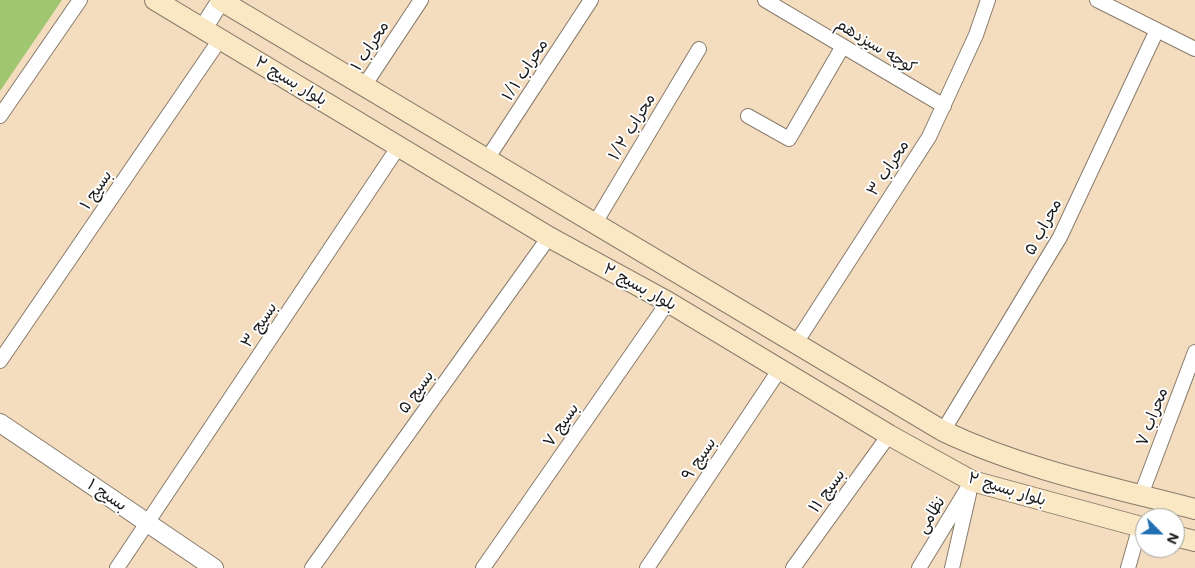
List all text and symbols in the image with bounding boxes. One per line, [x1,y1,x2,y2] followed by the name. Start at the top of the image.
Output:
[832,14,920,78] street label: کوچه سیزدهم
[347,17,393,75] street label: محراب ۱
[498,36,552,104] street label: محراب ۱/۱
[252,52,330,110] street label: بلوار بسیج ۲
[605,90,659,164] street label: محراب ۱/۲
[863,136,913,200] street label: محراب ۳
[76,167,116,213] street label: ۱ بسیج
[1020,196,1066,258] street label: محراب ۵
[600,259,680,315] street label: بلوار بسیج ۲
[237,299,281,351] street label: ۳ بسیج
[394,367,438,417] street label: ۵ بسیج
[1132,385,1172,449] street label: محراب ۷
[539,399,583,451] street label: ۷ بسیج
[678,434,720,484] street label: ۹ بسیج
[805,465,849,517] street label: ۱۱ بسیج
[966,468,1048,510] street label: بلوار بسیج ۲
[84,475,130,515] street label: بسیج ۱
[913,493,949,537] street label: نظامی
[1135,508,1185,558] north arrow
[1163,530,1184,547] text: N

